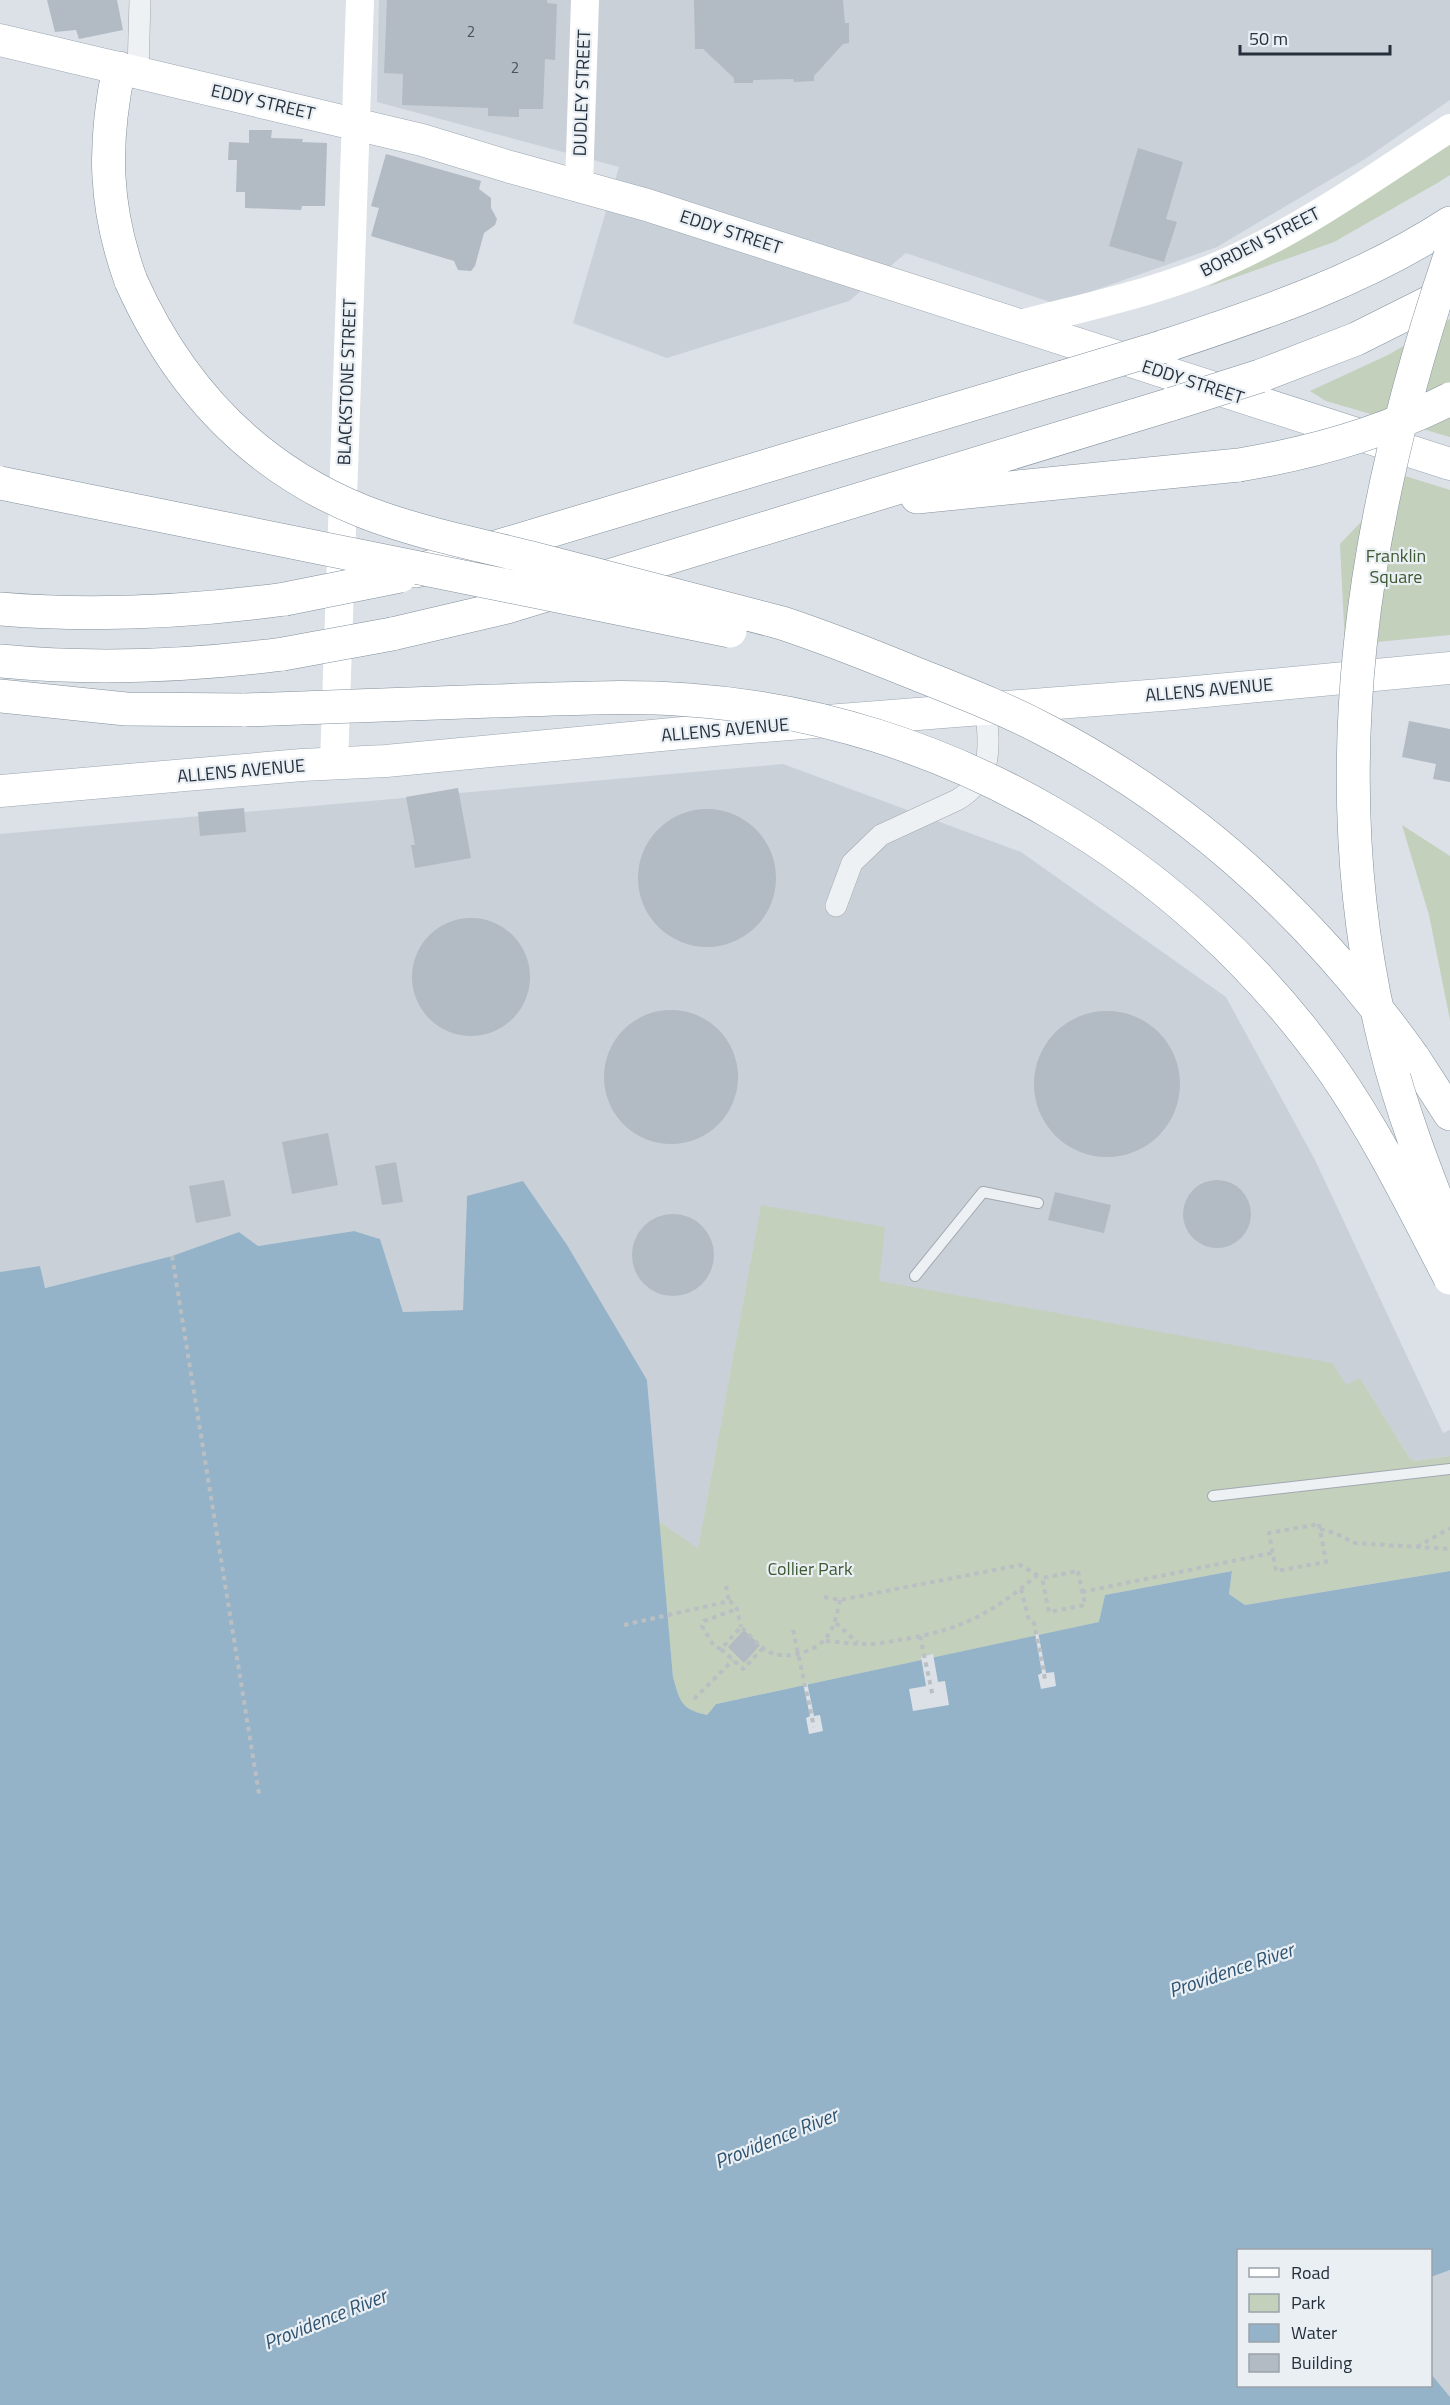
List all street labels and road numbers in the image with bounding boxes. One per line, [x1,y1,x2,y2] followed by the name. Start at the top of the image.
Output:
[566,29,597,157] street label: DUDLEY STREET
[208,76,318,127] street label: EDDY STREET
[1195,199,1325,283] street label: BORDEN STREET
[677,202,786,261] street label: EDDY STREET
[330,298,363,466] street label: BLACKSTONE STREET
[1139,352,1248,411] street label: EDDY STREET
[1144,670,1274,709] street label: ALLENS AVENUE
[660,710,790,749] street label: ALLENS AVENUE
[176,751,306,790] street label: ALLENS AVENUE

